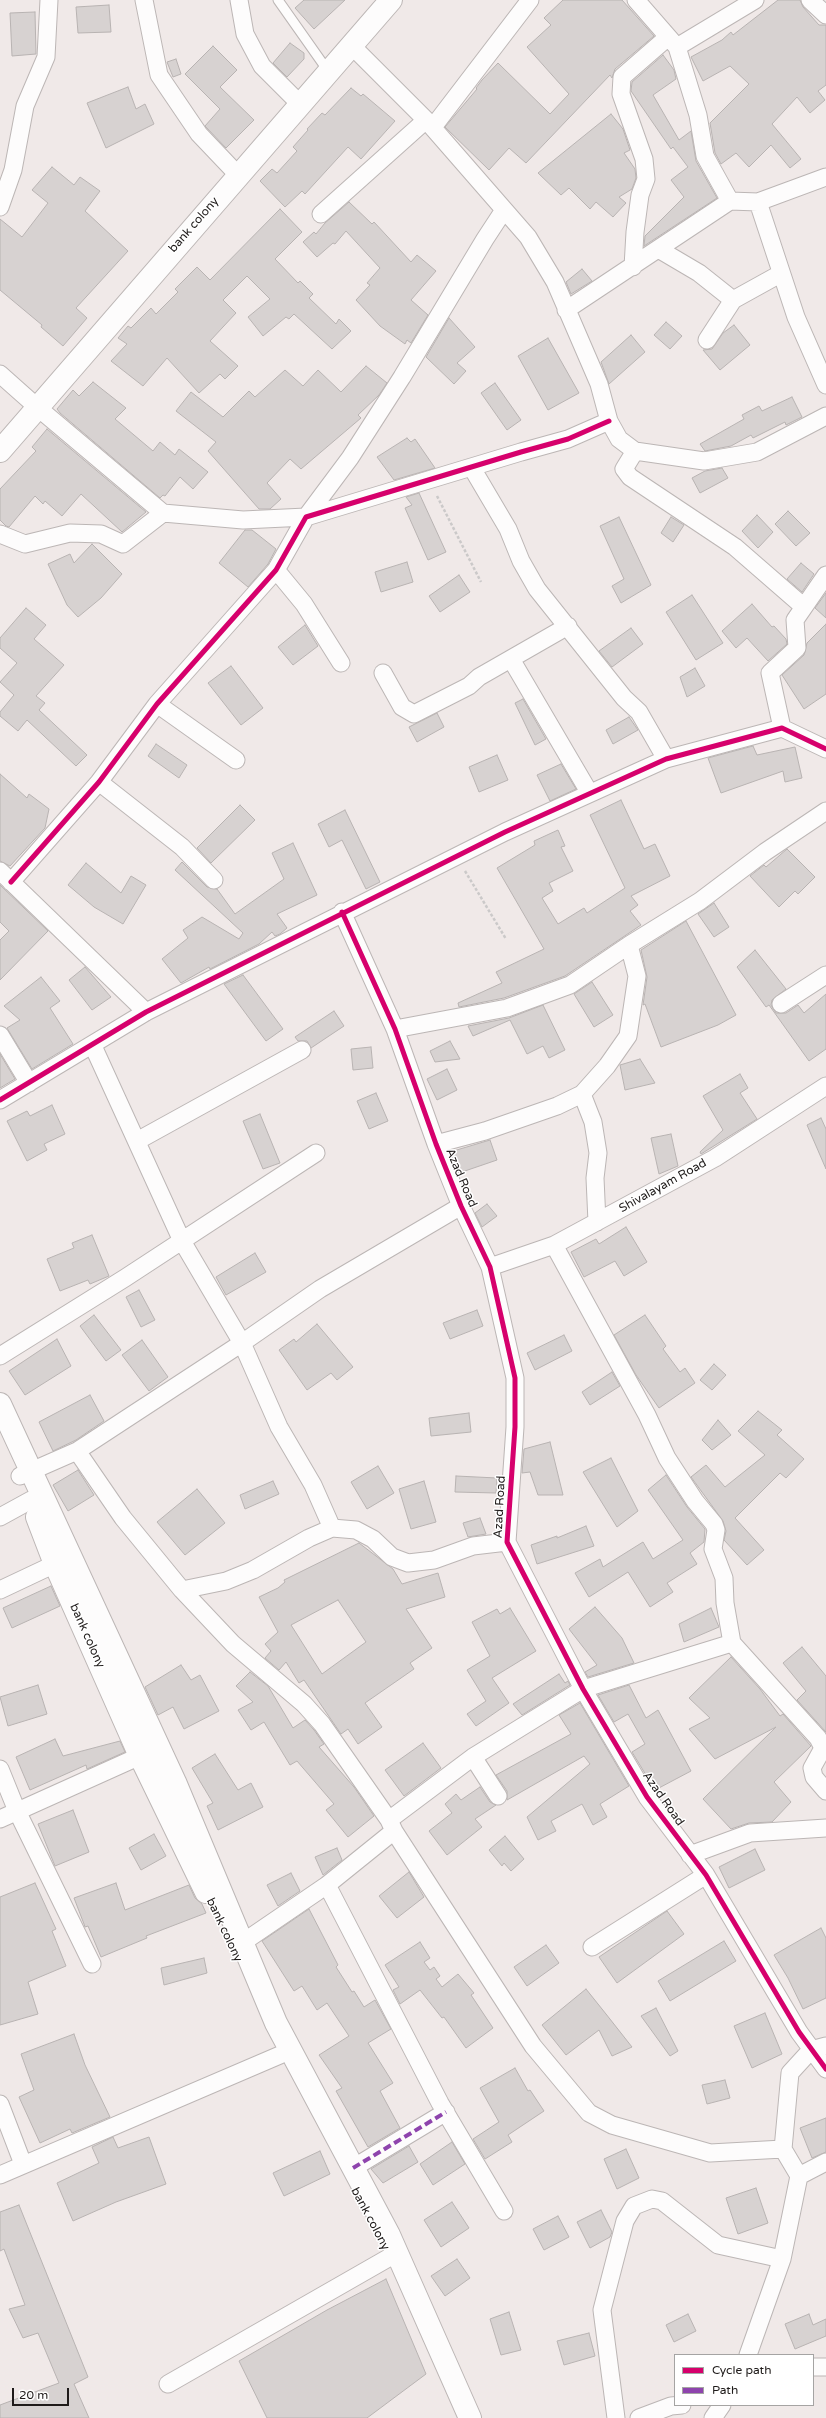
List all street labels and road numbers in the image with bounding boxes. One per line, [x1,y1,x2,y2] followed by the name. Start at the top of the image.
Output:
[166,194,222,256] street label: bank colony
[442,1146,480,1210] street label: Azad Road
[617,1156,709,1216] street label: Shivalayam Road
[491,1475,509,1539] street label: Azad Road
[66,1602,108,1670] street label: bank colony
[639,1769,687,1829] street label: Azad Road
[203,1896,245,1964] street label: bank colony
[347,2185,393,2253] street label: bank colony

